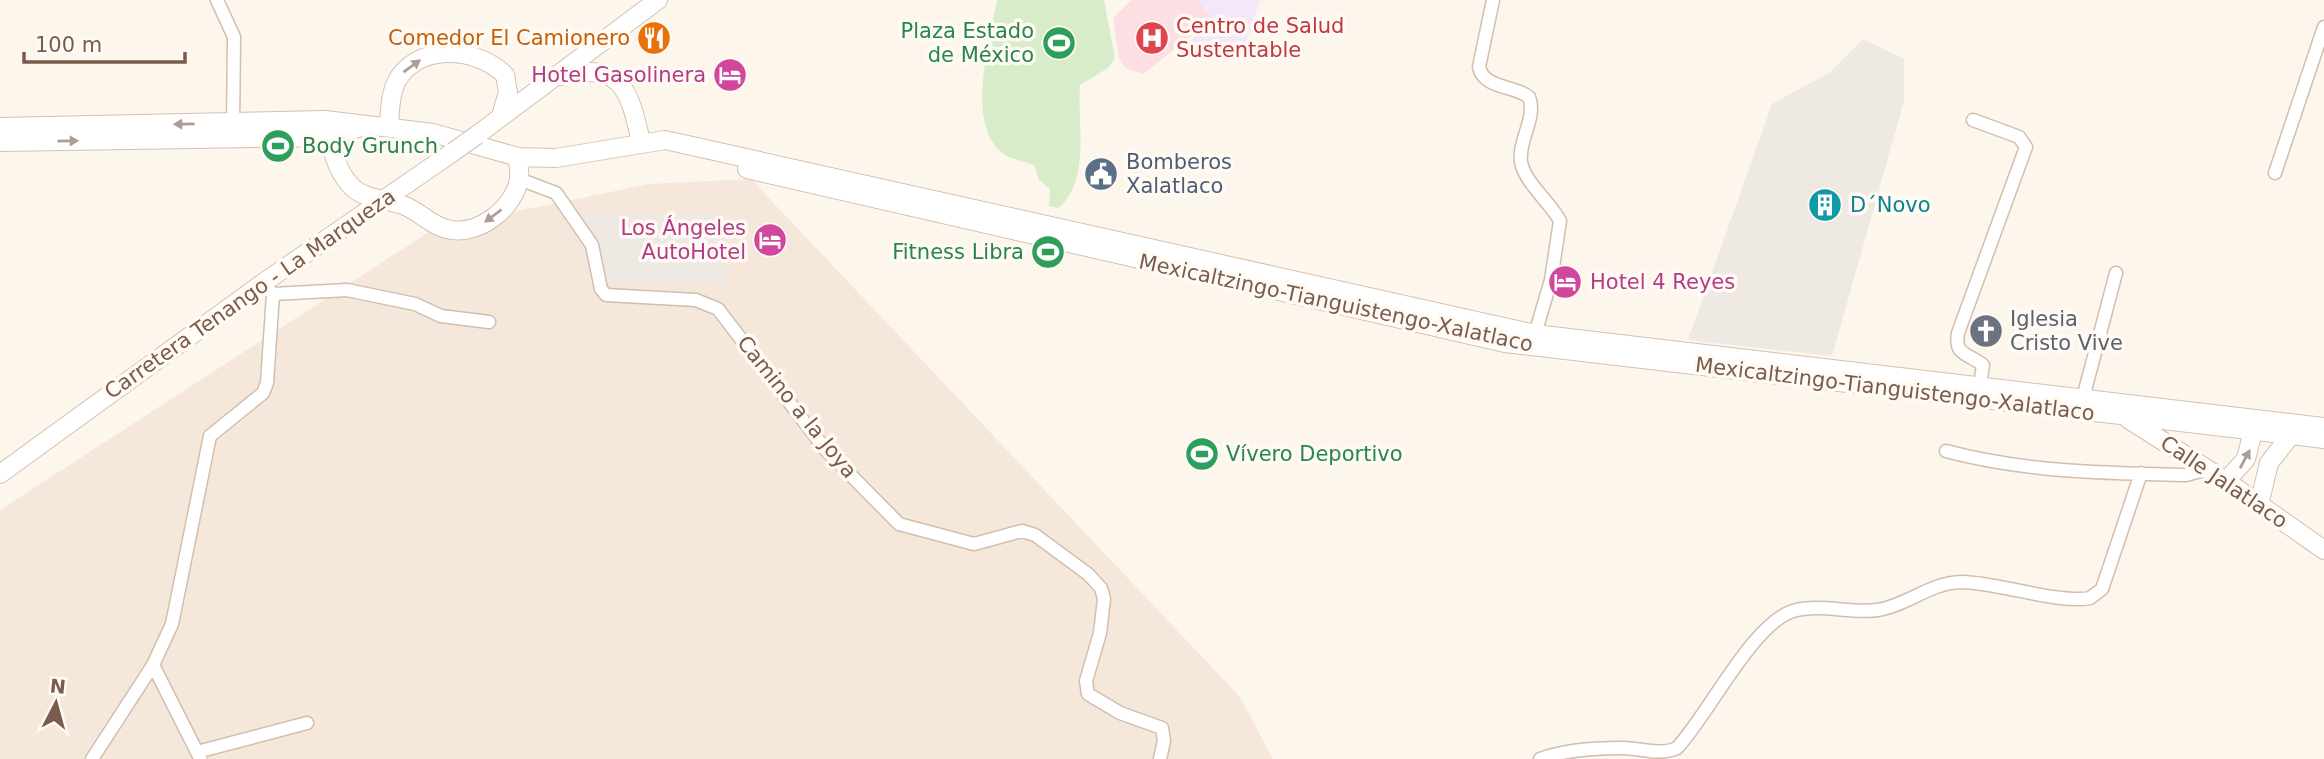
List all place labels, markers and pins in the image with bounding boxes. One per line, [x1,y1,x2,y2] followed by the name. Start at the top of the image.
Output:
[1176,14,1344,62] place label: Centro de Salud Sustentable
[635,19,673,57] restaurant icon: Comedor El Camionero
[901,19,1034,67] place label: Plaza Estado de México
[1133,19,1171,57] hospital icon: Centro de Salud Sustentable
[1040,24,1078,62] sports icon: Plaza Estado de México
[388,26,630,50] place label: Comedor El Camionero
[711,56,749,94] hotel icon: Hotel Gasolinera
[531,63,706,87] place label: Hotel Gasolinera
[259,127,297,165] sports icon: Body Grunch
[302,134,438,158] place label: Body Grunch
[1126,150,1232,198] place label: Bomberos Xalatlaco
[1082,155,1120,193] public building icon: Bomberos Xalatlaco
[1806,186,1844,224] building icon: D´Novo
[1850,193,1931,217] place label: D´Novo
[621,215,746,264] place label: Los Ángeles AutoHotel
[751,221,789,259] hotel icon: Los Ángeles AutoHotel
[1029,233,1067,271] sports icon: Fitness Libra
[892,240,1024,264] place label: Fitness Libra
[1546,263,1584,301] hotel icon: Hotel 4 Reyes
[1590,270,1735,294] place label: Hotel 4 Reyes
[2010,307,2123,355] place label: Iglesia Cristo Vive
[1967,312,2005,350] church icon: Iglesia Cristo Vive
[1183,435,1221,473] sports icon: Vívero Deportivo
[1226,442,1403,466] place label: Vívero Deportivo

